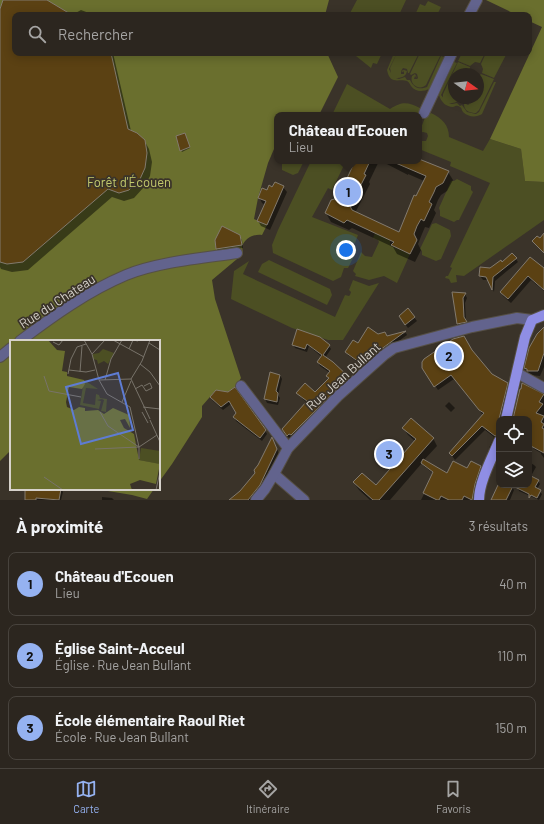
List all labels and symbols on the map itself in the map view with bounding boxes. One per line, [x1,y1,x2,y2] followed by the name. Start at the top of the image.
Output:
[448,68,484,104] north arrow
[87,174,171,190] park label: Forêt d'Écouen
[335,177,361,207] pin: 1
[336,240,356,260] your location
[16,270,98,332] street label: Rue du Chateau
[303,338,383,414] street label: Rue Jean Bullant
[10,340,160,490] inset map
[436,341,462,371] pin: 2
[376,439,402,469] pin: 3

